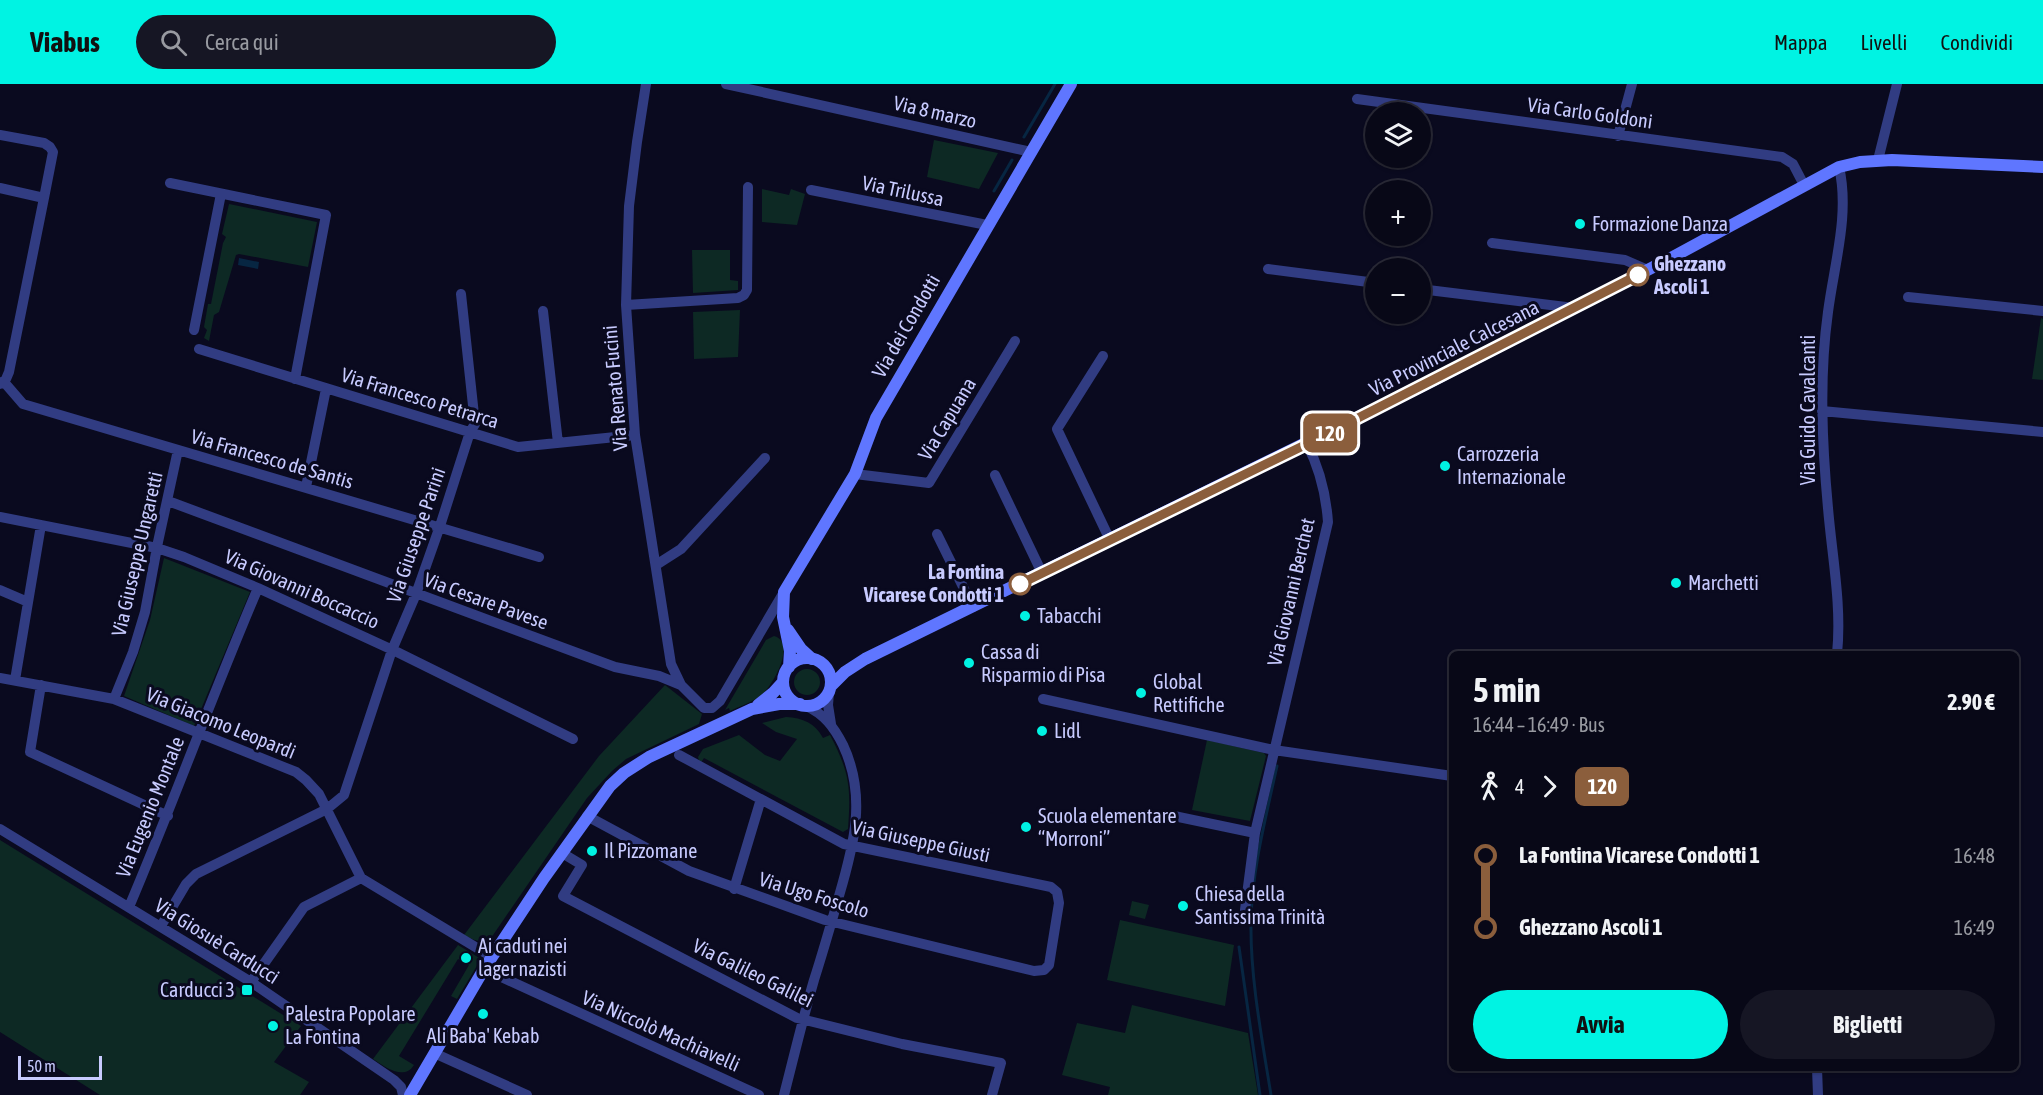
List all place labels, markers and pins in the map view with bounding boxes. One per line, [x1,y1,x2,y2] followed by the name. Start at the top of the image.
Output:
[1592,212,1728,235] place label: Formazione Danza
[1573,217,1587,231] marker: Formazione Danza
[1653,252,1726,298] place label: Ghezzano Ascoli 1
[1627,264,1649,286] marker: Ghezzano Ascoli 1
[1457,442,1566,488] place label: Carrozzeria Internazionale
[1438,459,1452,473] marker: Carrozzeria Internazionale
[863,560,1004,606] place label: La Fontina Vicarese Condotti 1
[1688,571,1759,594] place label: Marchetti
[1009,573,1031,595] marker: La Fontina Vicarese Condotti 1
[1669,576,1683,590] marker: Marchetti
[1037,604,1102,627] place label: Tabacchi
[1018,609,1032,623] marker: Tabacchi
[981,640,1106,686] place label: Cassa di Risparmio di Pisa
[962,656,976,670] marker: Cassa di Risparmio di Pisa
[1153,670,1225,716] place label: Global Rettifiche
[1134,686,1148,700] marker: Global Rettifiche
[1054,719,1082,742] place label: Lidl
[1035,724,1049,738] marker: Lidl
[1038,804,1177,850] place label: Scuola elementare “Morroni”
[1019,820,1033,834] marker: Scuola elementare “Morroni”
[604,839,697,862] place label: Il Pizzomane
[585,844,599,858] marker: Il Pizzomane
[1195,882,1325,928] place label: Chiesa della Santissima Trinità
[1176,899,1190,913] marker: Chiesa della Santissima Trinità
[478,934,567,980] place label: Ai caduti nei lager nazisti
[459,951,473,965] marker: Ai caduti nei lager nazisti
[160,978,235,1001] place label: Carducci 3
[240,983,254,997] marker: Carducci 3
[285,1002,416,1048] place label: Palestra Popolare La Fontina
[476,1007,490,1021] marker: Ali Baba' Kebab
[266,1019,280,1033] marker: Palestra Popolare La Fontina
[427,1024,539,1047] place label: Ali Baba' Kebab

